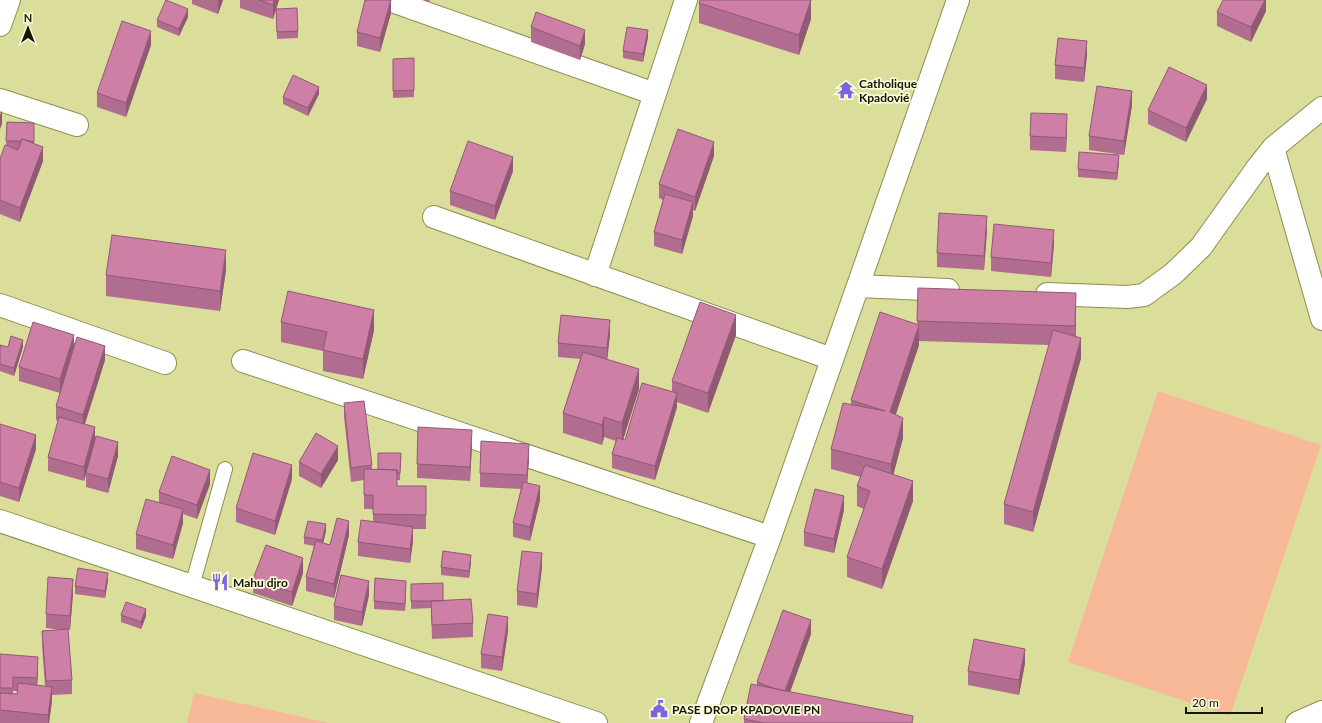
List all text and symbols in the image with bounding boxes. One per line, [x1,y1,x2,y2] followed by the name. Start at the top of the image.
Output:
[8,8,48,48] north arrow
[24,11,32,24] text: N
[859,76,918,105] place label: Catholique Kpadovié
[836,80,856,100] temple icon: Catholique Kpadovié
[210,572,230,592] restaurant icon: Mahu djro
[233,575,288,590] place label: Mahu djro
[1186,689,1262,715] scale bar
[1192,695,1219,710] text: 20 m
[649,699,669,719] public building icon: PASE DROP KPADOVIE PN
[672,702,820,717] place label: PASE DROP KPADOVIE PN

